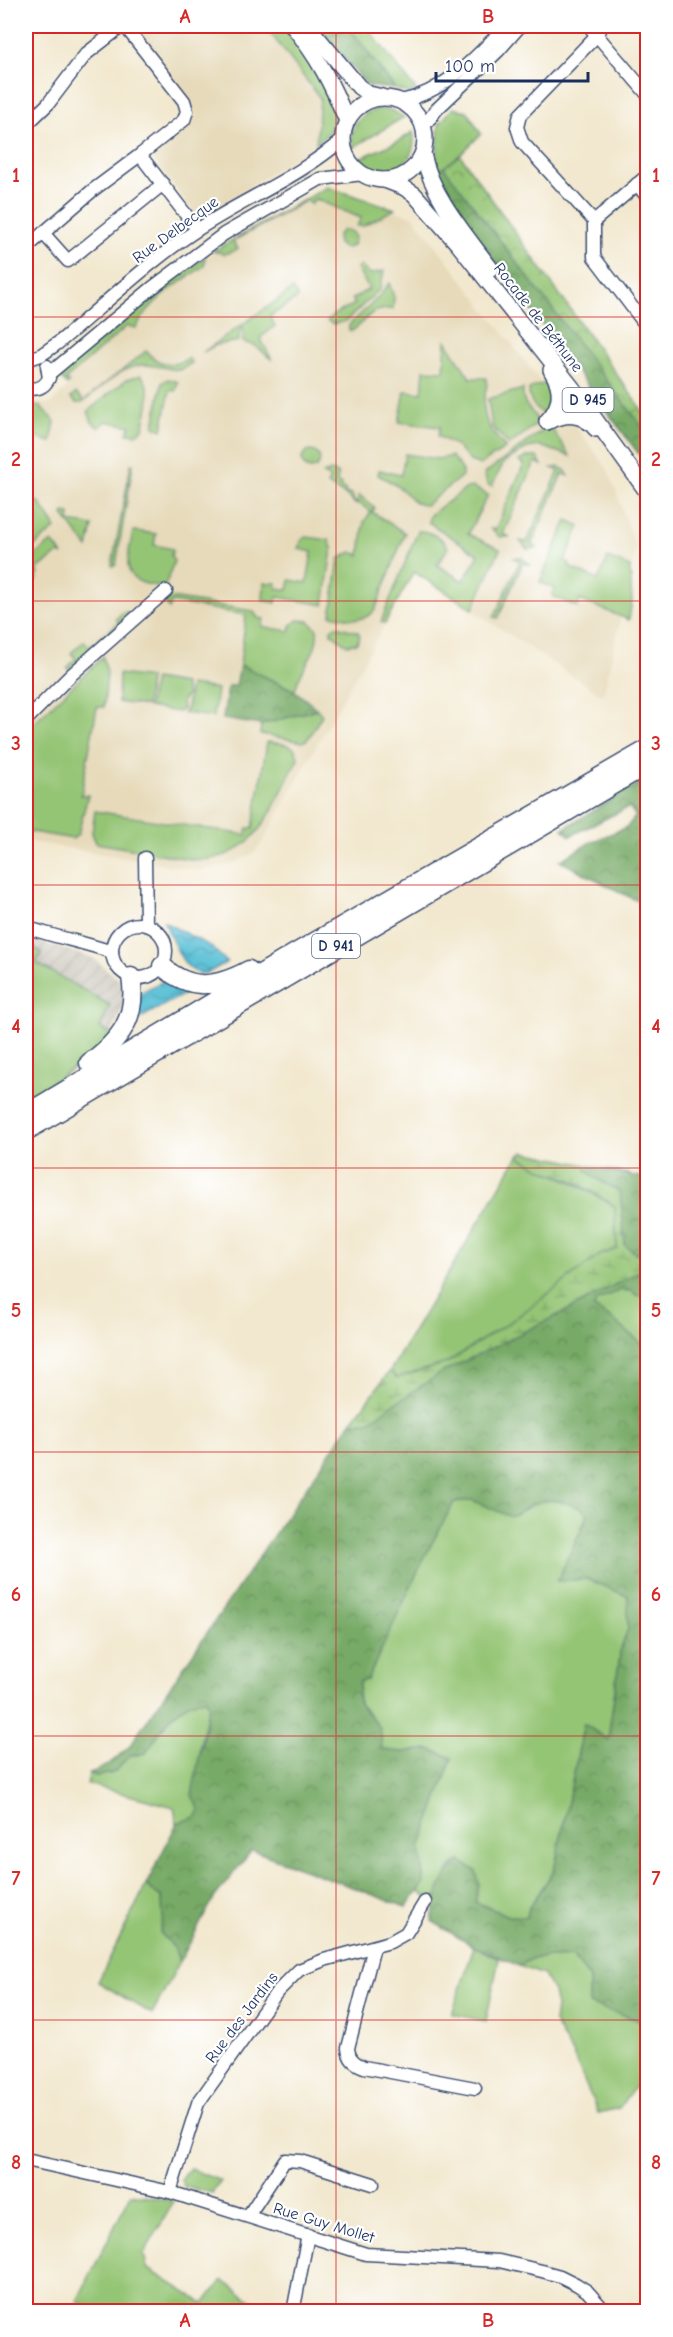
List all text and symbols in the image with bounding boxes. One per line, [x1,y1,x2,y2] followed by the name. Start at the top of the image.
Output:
[179,5,191,28] text: A
[482,5,494,28] text: B
[436,45,588,83] scale bar
[445,56,495,77] text: 100 m
[12,164,20,187] text: 1
[652,164,660,187] text: 1
[129,193,222,267] street label: Rue Delbecque
[490,259,586,376] street label: Rocade de Béthune
[562,388,614,412] road number: D 945
[11,448,21,471] text: 2
[651,448,661,471] text: 2
[11,732,21,755] text: 3
[651,732,661,755] text: 3
[312,934,360,958] road number: D 941
[11,1015,21,1038] text: 4
[651,1015,661,1038] text: 4
[11,1299,21,1322] text: 5
[651,1299,661,1322] text: 5
[11,1583,21,1606] text: 6
[651,1583,661,1606] text: 6
[12,1867,21,1890] text: 7
[652,1867,661,1890] text: 7
[202,1969,282,2066] street label: Rue des Jardins
[11,2151,21,2174] text: 8
[651,2151,661,2174] text: 8
[271,2199,377,2247] street label: Rue Guy Mollet
[179,2309,191,2332] text: A
[482,2309,494,2332] text: B

